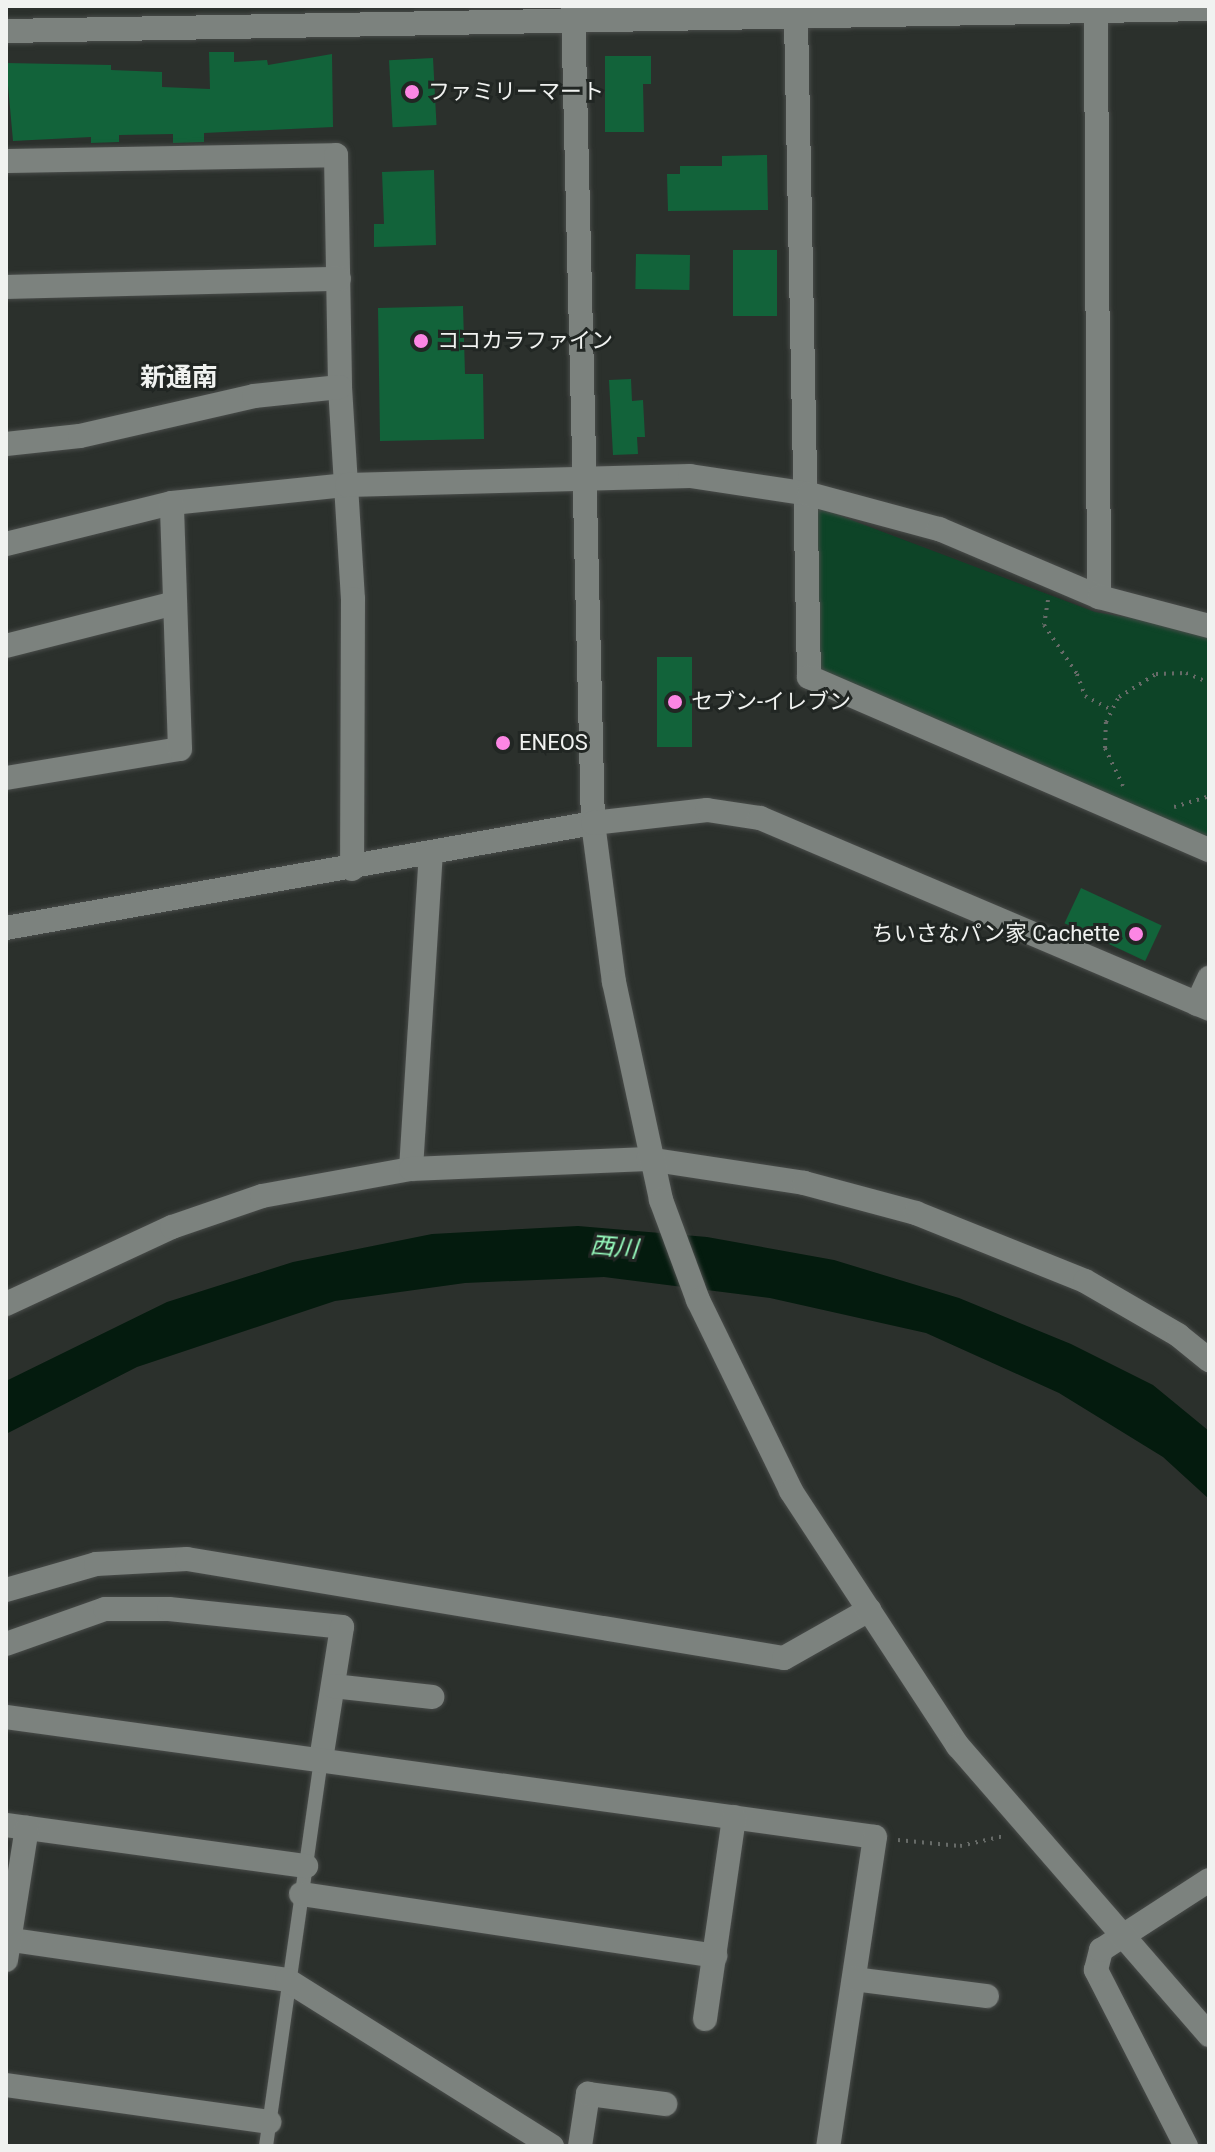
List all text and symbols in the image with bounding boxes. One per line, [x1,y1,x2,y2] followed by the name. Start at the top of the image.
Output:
[428,79,604,105] place label: ファミリーマート
[403,83,421,101] marker: ファミリーマート
[437,328,613,354] place label: ココカラファイン
[412,332,430,350] marker: ココカラファイン
[140,362,218,394] district label: 新通南
[691,689,851,715] place label: セブン-イレブン
[666,693,684,711] marker: セブン-イレブン
[519,730,588,756] place label: ENEOS
[494,734,512,752] marker: ENEOS
[873,921,1120,947] place label: ちいさなパン家 Cachette
[1127,925,1145,943] marker: ちいさなパン家 Cachette
[589,1232,639,1264] water label: 西川

